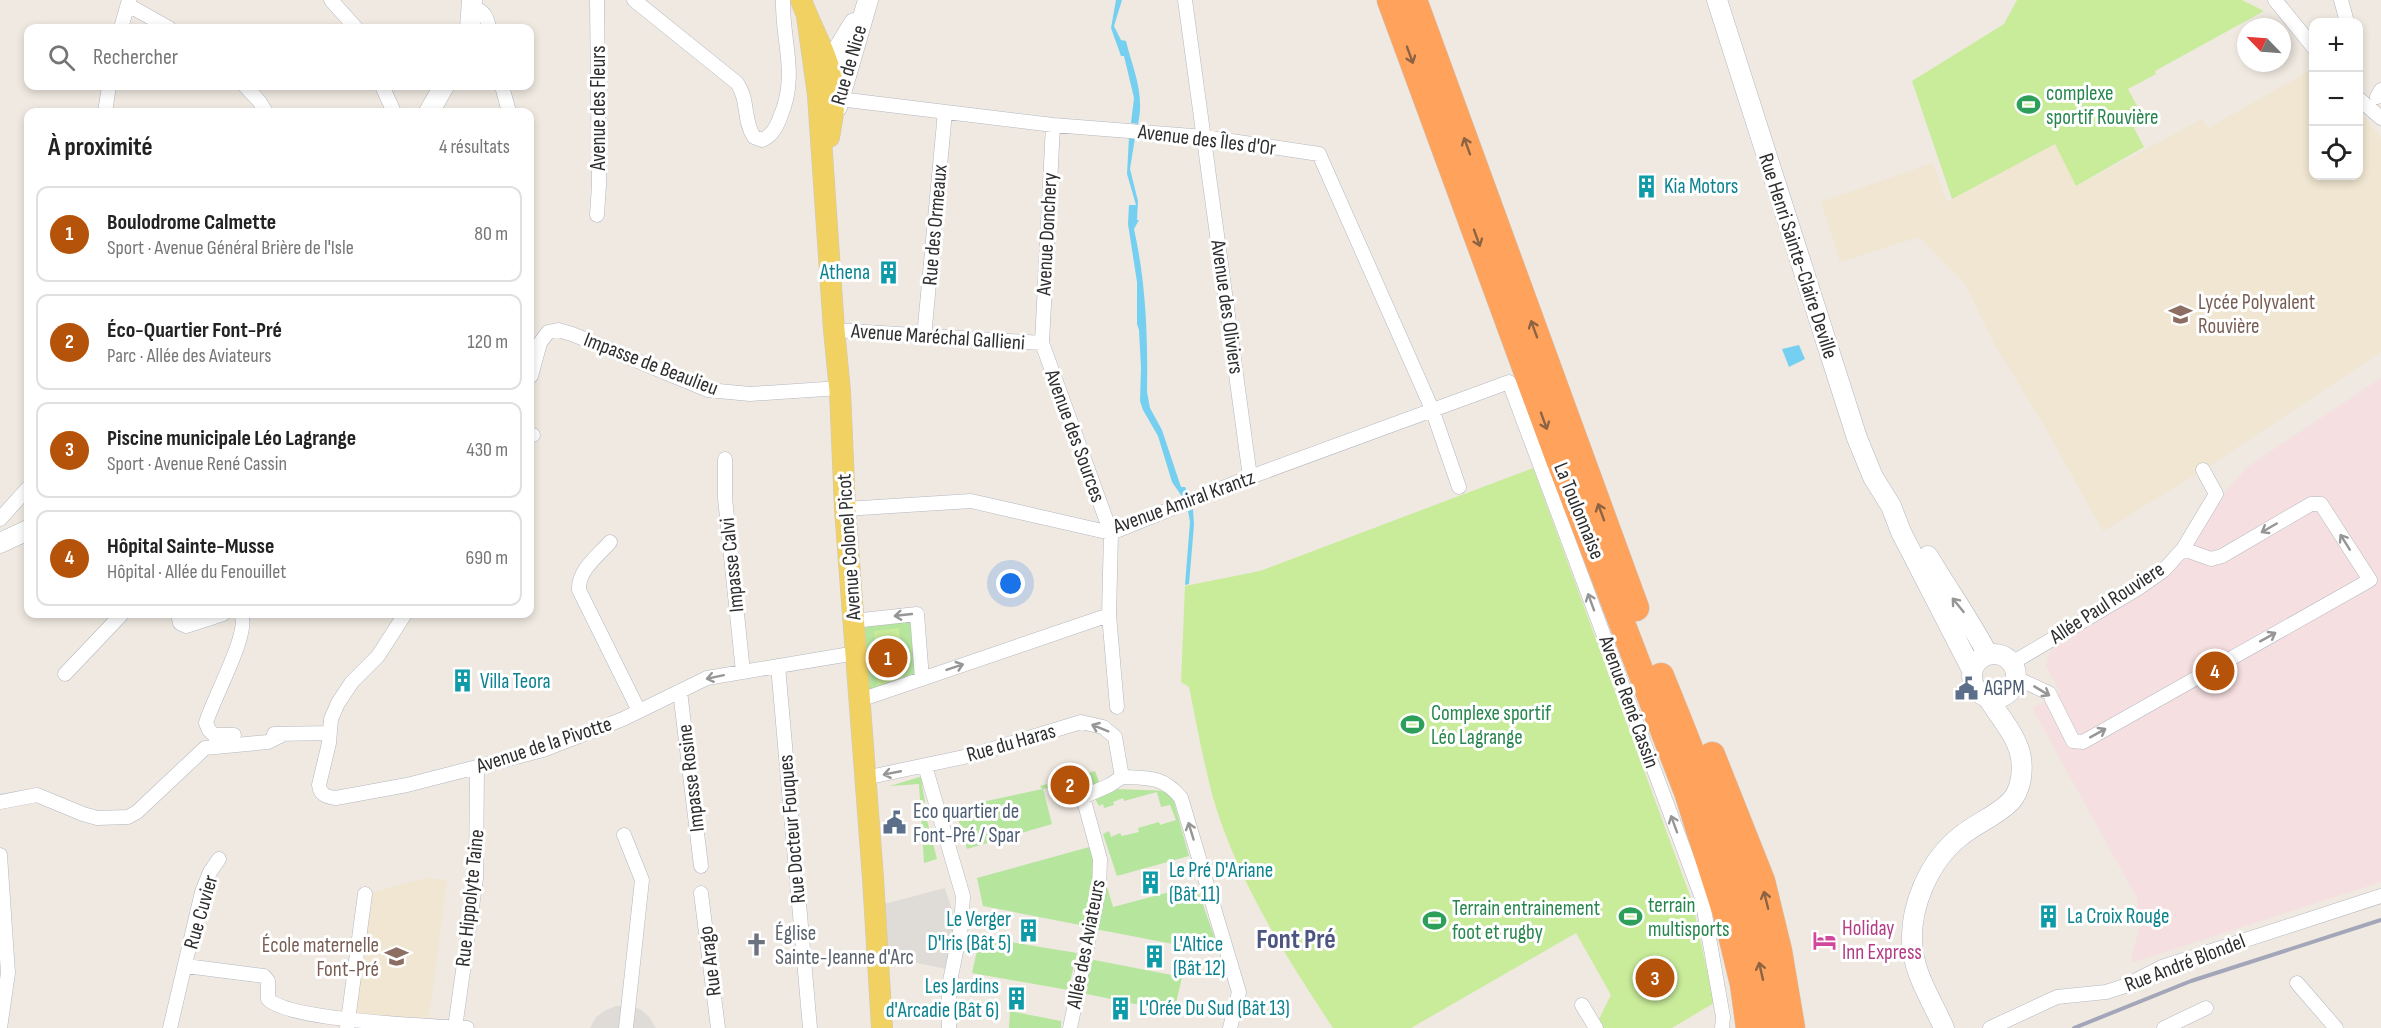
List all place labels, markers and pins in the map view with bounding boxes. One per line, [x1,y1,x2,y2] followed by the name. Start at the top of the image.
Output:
[2046,81,2159,130] place label: complexe sportif Rouvière
[2015,92,2041,118] sports icon: complexe sportif Rouvière
[1633,173,1659,199] building icon: Kia Motors
[1664,174,1738,199] place label: Kia Motors
[875,259,901,285] building icon: Athena
[819,260,870,285] place label: Athena
[2198,290,2315,339] place label: Lycée Polyvalent Rouvière
[2167,301,2193,327] school or university icon: Lycée Polyvalent Rouvière
[868,636,908,680] pin: 1
[2196,648,2234,694] pin: 4
[449,668,475,694] building icon: Villa Teora
[480,669,551,694] place label: Villa Teora
[1953,675,1979,701] public building icon: AGPM
[1983,676,2025,701] place label: AGPM
[1431,701,1552,750] place label: Complexe sportif Léo Lagrange
[1400,712,1426,738] sports icon: Complexe sportif Léo Lagrange
[1050,762,1090,808] pin: 2
[913,799,1020,848] place label: Eco quartier de Font-Pré / Spar
[882,810,908,836] public building icon: Eco quartier de Font-Pré / Spar
[1169,858,1273,907] place label: Le Pré D'Ariane (Bât 11)
[1138,869,1164,895] building icon: Le Pré D'Ariane (Bât 11)
[1648,893,1730,942] place label: terrain multisports
[1452,896,1600,945] place label: Terrain entrainement foot et rugby
[2036,903,2062,929] building icon: La Croix Rouge
[1617,904,1643,930] sports icon: terrain multisports
[2067,904,2170,929] place label: La Croix Rouge
[928,907,1011,956] place label: Le Verger D'Iris (Bât 5)
[1421,907,1447,933] sports icon: Terrain entrainement foot et rugby
[1842,916,1922,965] place label: Holiday Inn Express
[1016,918,1042,944] building icon: Le Verger D'Iris (Bât 5)
[775,921,914,970] place label: Église Sainte-Jeanne d'Arc
[1811,927,1837,953] hotel icon: Holiday Inn Express
[744,932,770,958] church icon: Église Sainte-Jeanne d'Arc
[1173,932,1226,981] place label: L'Altice (Bât 12)
[262,933,379,982] place label: École maternelle Font-Pré
[1142,943,1168,969] building icon: L'Altice (Bât 12)
[384,944,410,970] school or university icon: École maternelle Font-Pré
[1636,956,1674,1000] pin: 3
[886,974,999,1023] place label: Les Jardins d'Arcadie (Bât 6)
[1004,985,1030,1011] building icon: Les Jardins d'Arcadie (Bât 6)
[1108,995,1134,1021] building icon: L'Orée Du Sud (Bât 13)
[1139,996,1290,1021] place label: L'Orée Du Sud (Bât 13)

